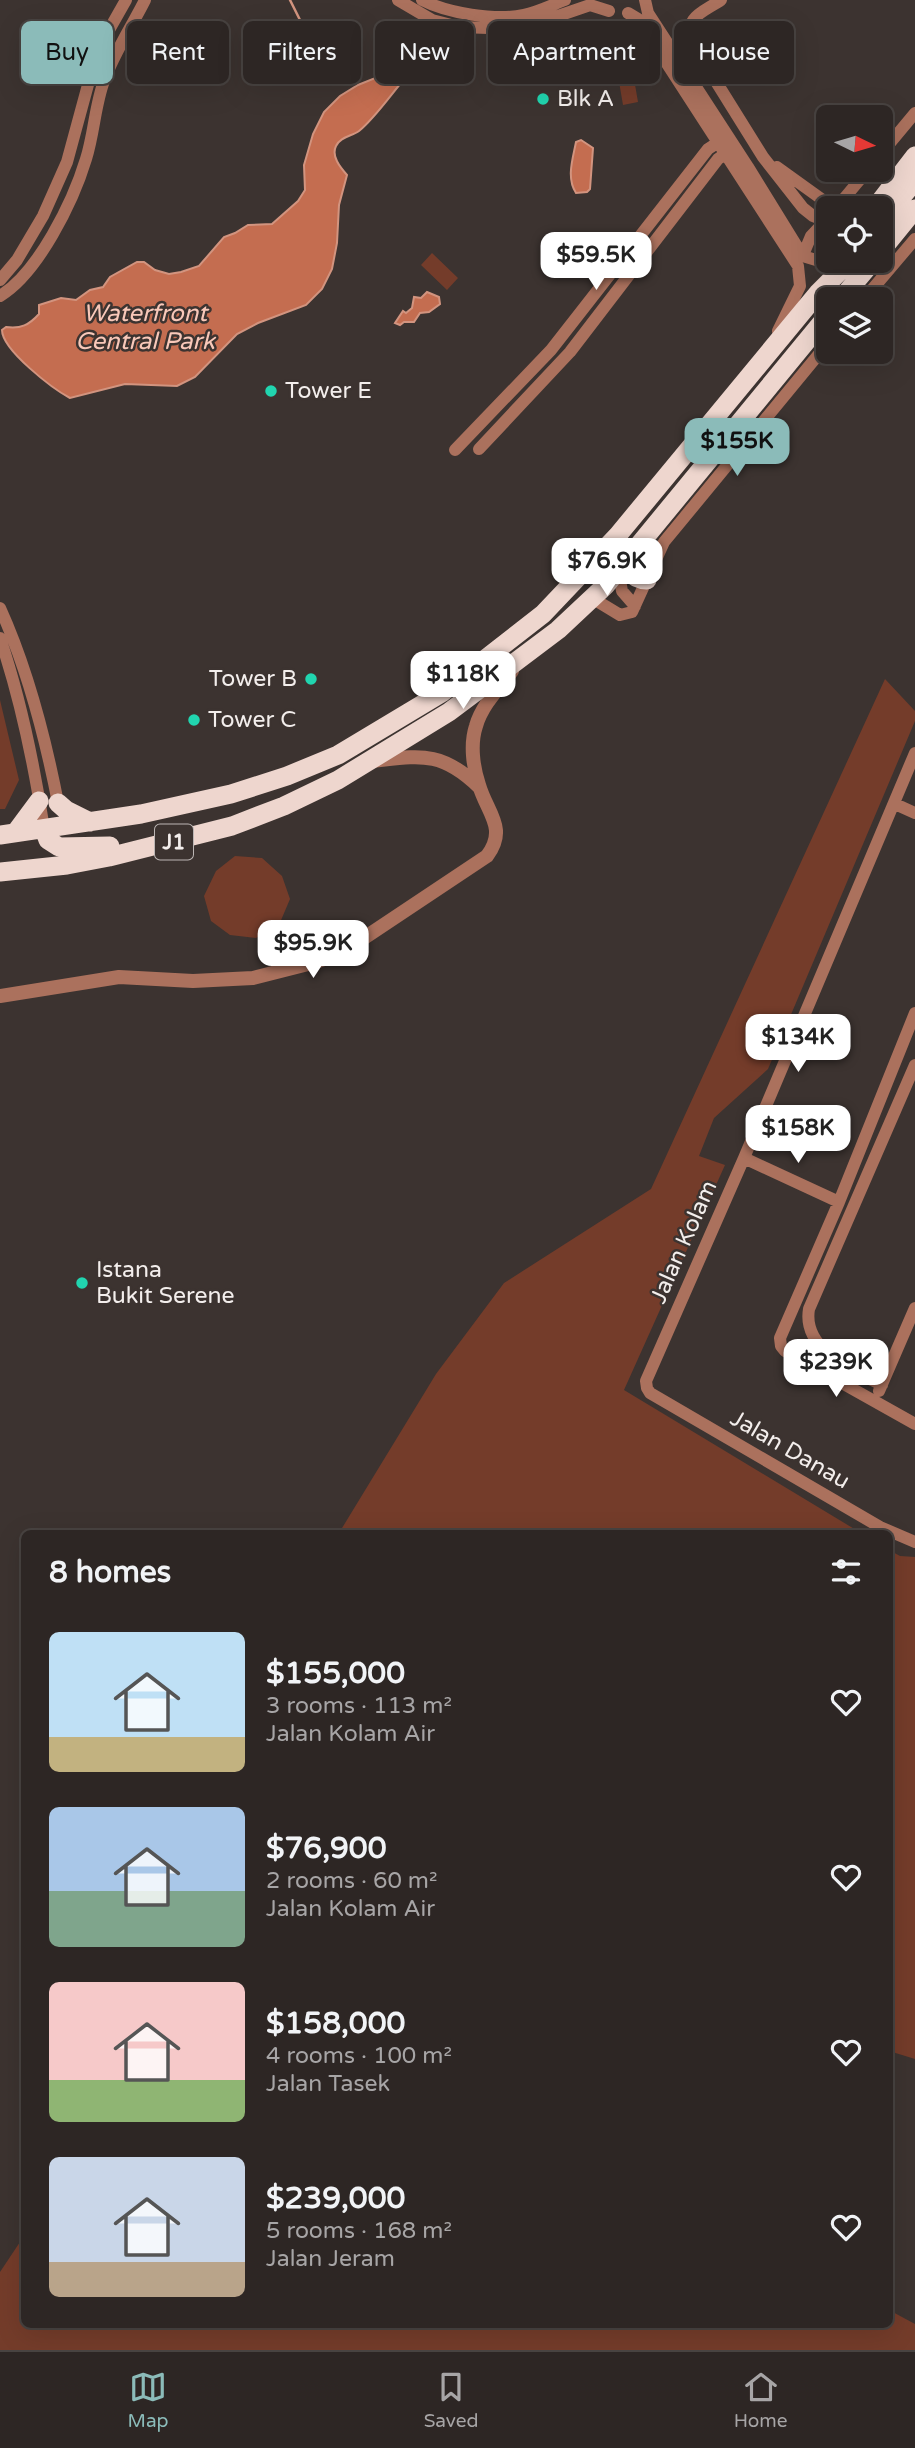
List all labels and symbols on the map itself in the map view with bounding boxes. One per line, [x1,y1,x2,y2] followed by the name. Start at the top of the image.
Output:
[557,85,614,113] place label: Blk A
[535,91,551,107] marker: Blk A
[816,105,892,182] north arrow
[539,232,653,292] pin: $59.5K
[75,299,217,356] water label: Waterfront Central Park
[285,377,372,405] place label: Tower E
[263,383,279,399] marker: Tower E
[688,419,786,478] pin: $155K
[550,538,664,598] pin: $76.9K
[414,652,512,711] pin: $118K
[209,665,297,693] place label: Tower B
[303,671,319,687] marker: Tower B
[208,706,296,734] place label: Tower C
[186,712,202,728] marker: Tower C
[155,824,193,860] road number: J1
[256,920,370,980] pin: $95.9K
[749,1014,847,1074] pin: $134K
[749,1106,847,1165] pin: $158K
[644,1176,724,1308] street label: Jalan Kolam
[96,1256,235,1310] place label: Istana Bukit Serene
[74,1275,90,1291] marker: Istana Bukit Serene
[787,1340,885,1399] pin: $239K
[725,1405,855,1495] street label: Jalan Danau

